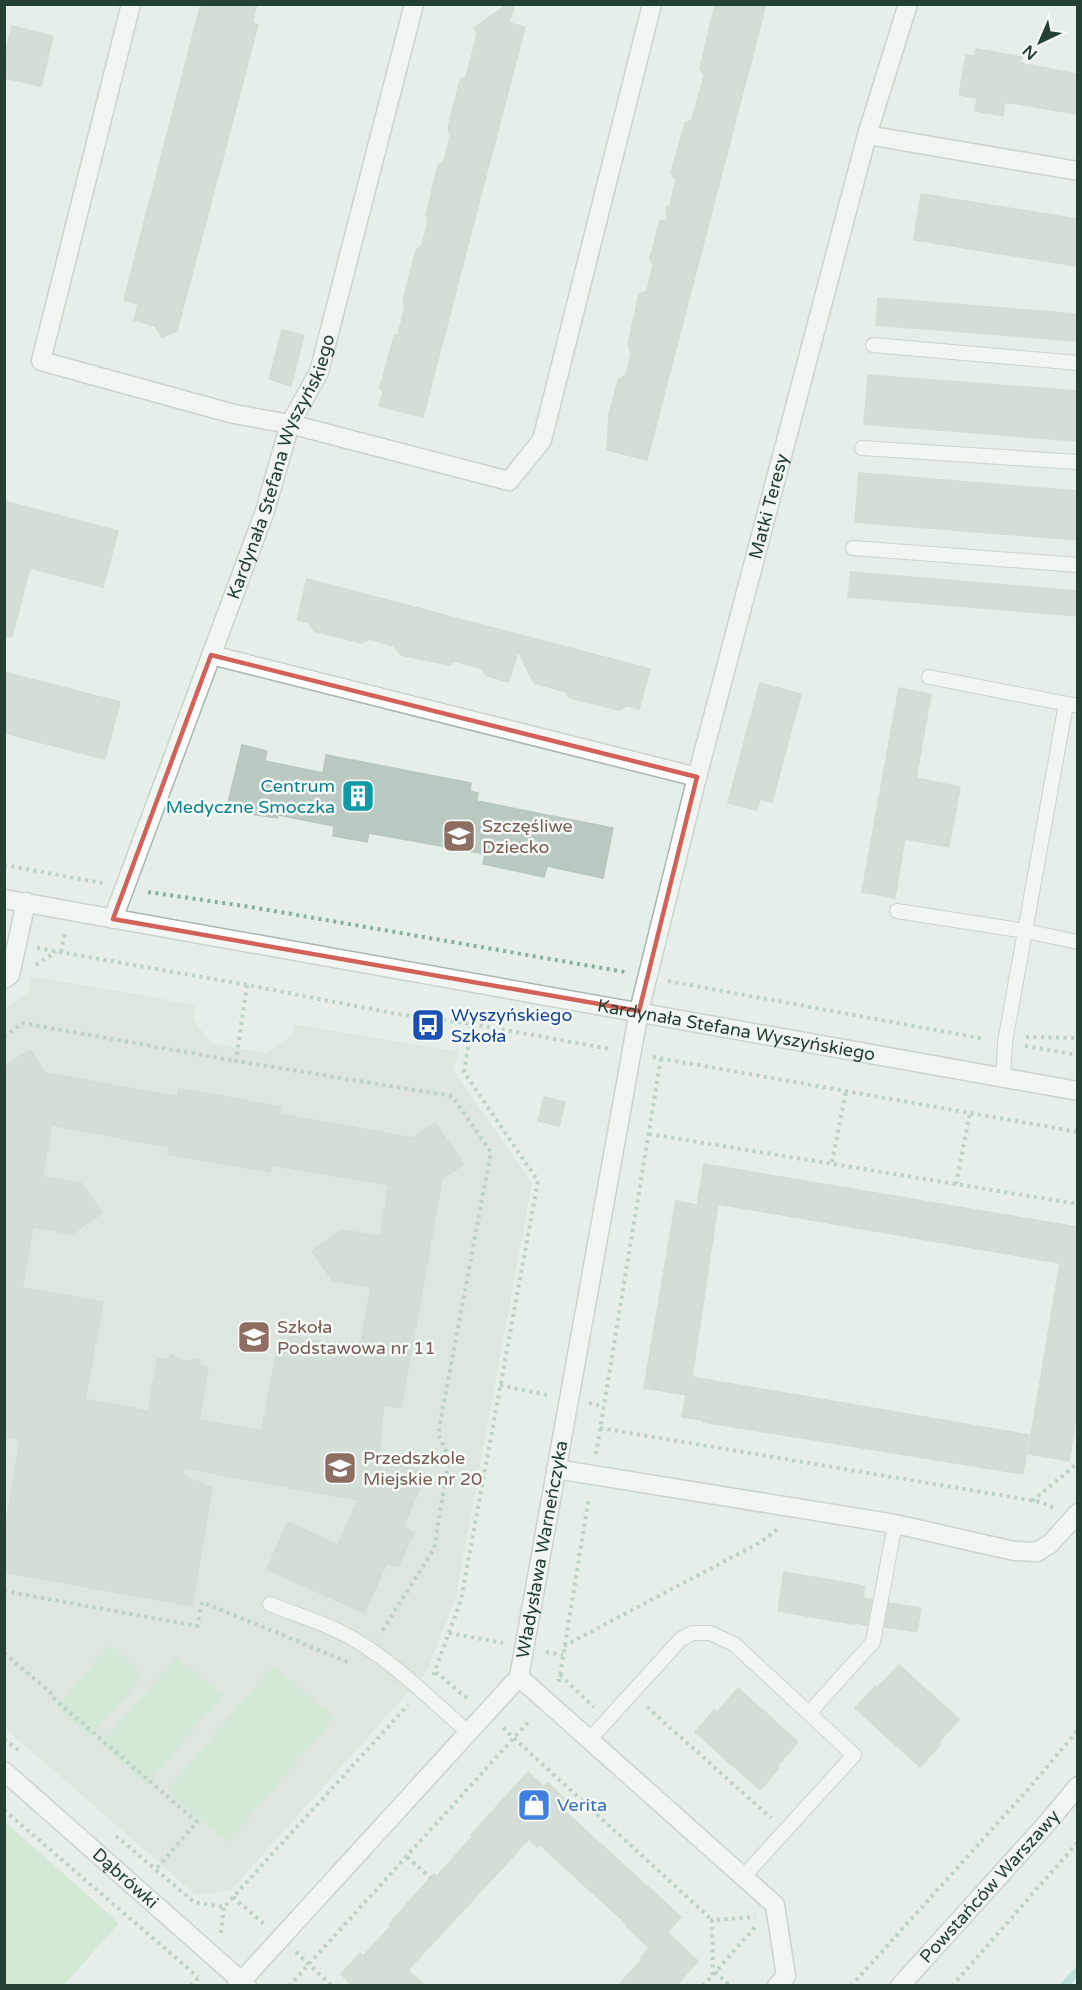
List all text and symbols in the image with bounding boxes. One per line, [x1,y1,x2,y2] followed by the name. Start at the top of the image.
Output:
[1010,12,1070,72] north arrow
[1019,40,1042,64] text: N
[222,332,339,602] street label: Kardynała Stefana Wyszyńskiego
[744,451,793,562] street label: Matki Teresy
[166,775,335,818] place label: Centrum Medyczne Smoczka
[340,778,376,814] building icon: Centrum Medyczne Smoczka
[482,815,573,858] place label: Szczęśliwe Dziecko
[441,818,477,854] school or university icon: Szczęśliwe Dziecko
[596,994,877,1066] street label: Kardynała Stefana Wyszyńskiego
[451,1004,572,1047] place label: Wyszyńskiego Szkoła
[410,1007,446,1043] bus stop icon: Wyszyńskiego Szkoła
[277,1316,436,1359] place label: Szkoła Podstawowa nr 11
[236,1319,272,1355] school or university icon: Szkoła Podstawowa nr 11
[512,1439,572,1660] street label: Władysława Warneńczyka
[363,1447,482,1490] place label: Przedszkole Miejskie nr 20
[322,1450,358,1486] school or university icon: Przedszkole Miejskie nr 20
[516,1787,552,1823] shop icon: Verita
[557,1794,607,1816] place label: Verita
[915,1805,1065,1968] street label: Powstańców Warszawy
[88,1843,163,1913] street label: Dąbrówki

